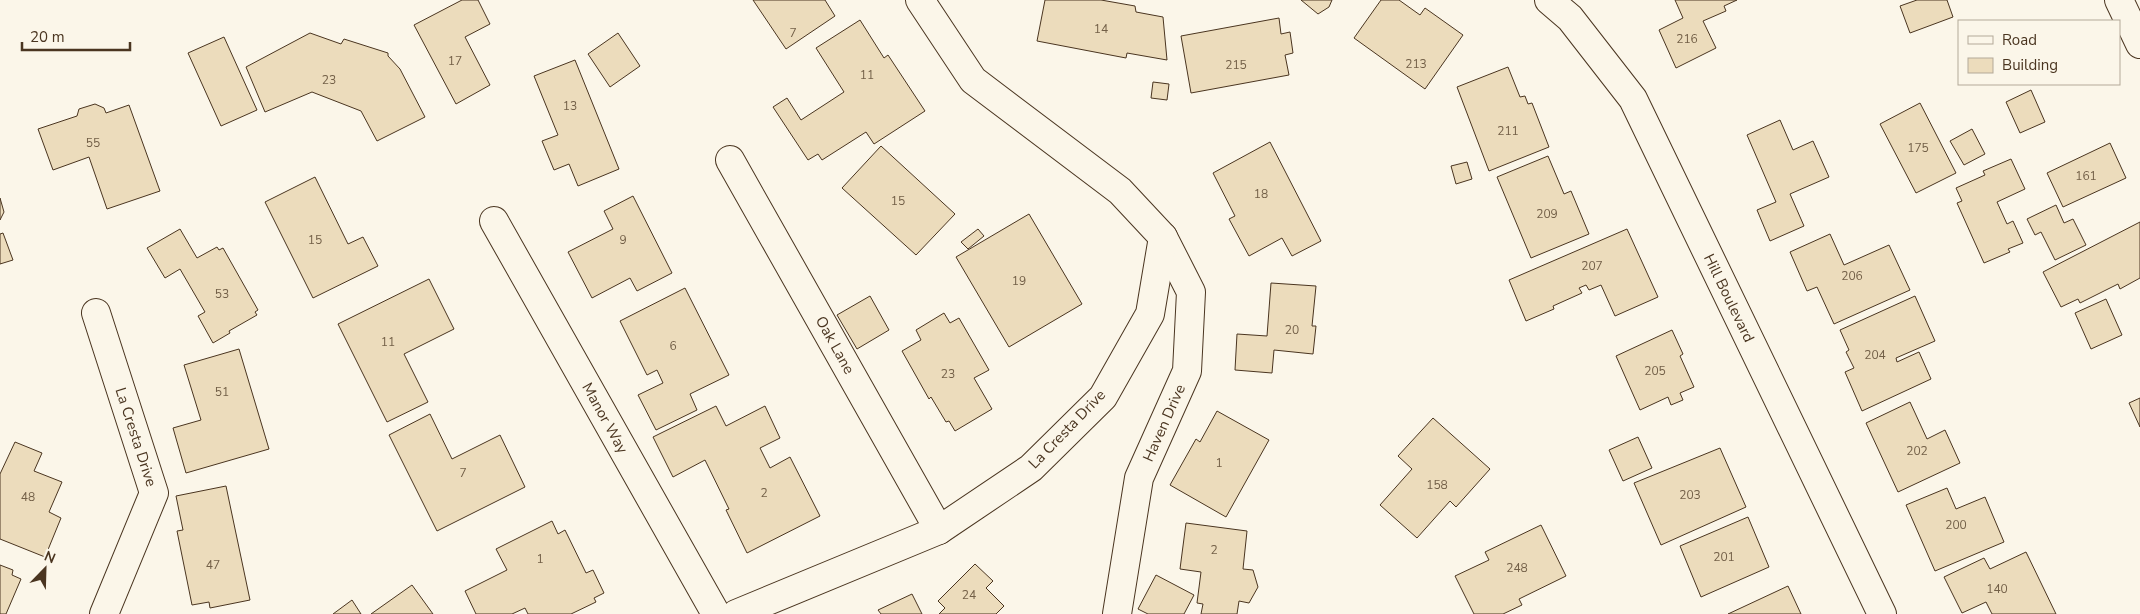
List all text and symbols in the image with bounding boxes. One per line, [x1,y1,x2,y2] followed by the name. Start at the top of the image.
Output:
[22,20,130,52] scale bar
[1958,20,2120,85] legend
[1094,21,1108,37] house number: 14
[789,25,797,41] house number: 7
[30,27,65,47] text: 20 m
[2002,30,2037,50] text: Road
[1676,31,1698,47] house number: 216
[448,53,462,69] house number: 17
[2002,55,2058,75] text: Building
[1405,56,1427,72] house number: 213
[1225,57,1247,73] house number: 215
[860,67,874,83] house number: 11
[322,72,336,88] house number: 23
[563,98,577,114] house number: 13
[1497,123,1519,139] house number: 211
[86,135,100,151] house number: 55
[1907,140,1929,156] house number: 175
[2075,168,2097,184] house number: 161
[1254,186,1268,202] house number: 18
[891,193,905,209] house number: 15
[1536,206,1558,222] house number: 209
[308,232,322,248] house number: 15
[619,232,627,248] house number: 9
[1699,250,1759,346] street label: Hill Boulevard
[1581,258,1603,274] house number: 207
[1841,268,1863,284] house number: 206
[1012,273,1026,289] house number: 19
[215,286,229,302] house number: 53
[811,312,859,378] street label: Oak Lane
[1285,322,1299,338] house number: 20
[381,334,395,350] house number: 11
[669,338,677,354] house number: 6
[1864,347,1886,363] house number: 204
[1644,363,1666,379] house number: 205
[941,366,955,382] house number: 23
[577,379,633,457] street label: Manor Way
[1138,381,1190,465] street label: Haven Drive
[215,384,229,400] house number: 51
[111,385,161,489] street label: La Cresta Drive
[1024,385,1110,473] street label: La Cresta Drive
[1906,443,1928,459] house number: 202
[1215,455,1223,471] house number: 1
[459,465,467,481] house number: 7
[1426,477,1448,493] house number: 158
[760,485,768,501] house number: 2
[1679,487,1701,503] house number: 203
[21,489,35,505] house number: 48
[1945,517,1967,533] house number: 200
[1210,542,1218,558] house number: 2
[20,544,70,594] north arrow
[41,547,58,568] text: N
[1713,549,1735,565] house number: 201
[536,551,544,567] house number: 1
[206,557,220,573] house number: 47
[1506,560,1528,576] house number: 248
[1986,581,2008,597] house number: 140
[962,587,976,603] house number: 24

